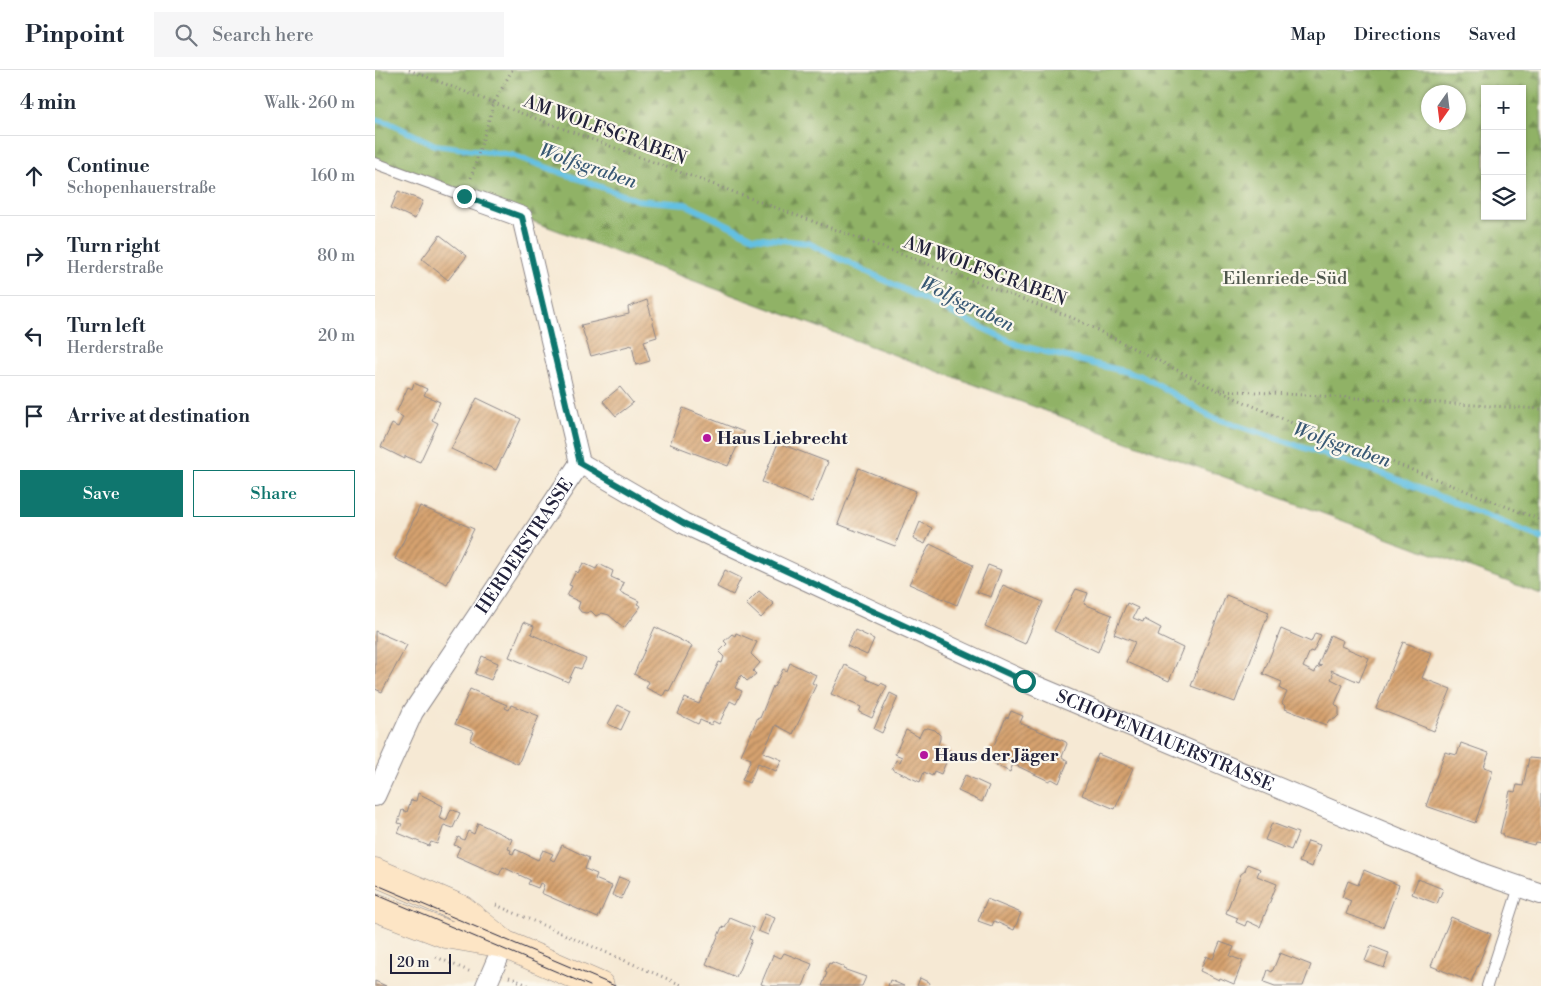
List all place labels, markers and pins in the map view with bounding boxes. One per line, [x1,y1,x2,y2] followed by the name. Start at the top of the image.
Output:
[717,427,848,450] place label: Haus Liebrecht
[701,432,713,444] marker: Haus Liebrecht
[934,744,1059,767] place label: Haus der Jäger
[918,749,930,761] marker: Haus der Jäger

